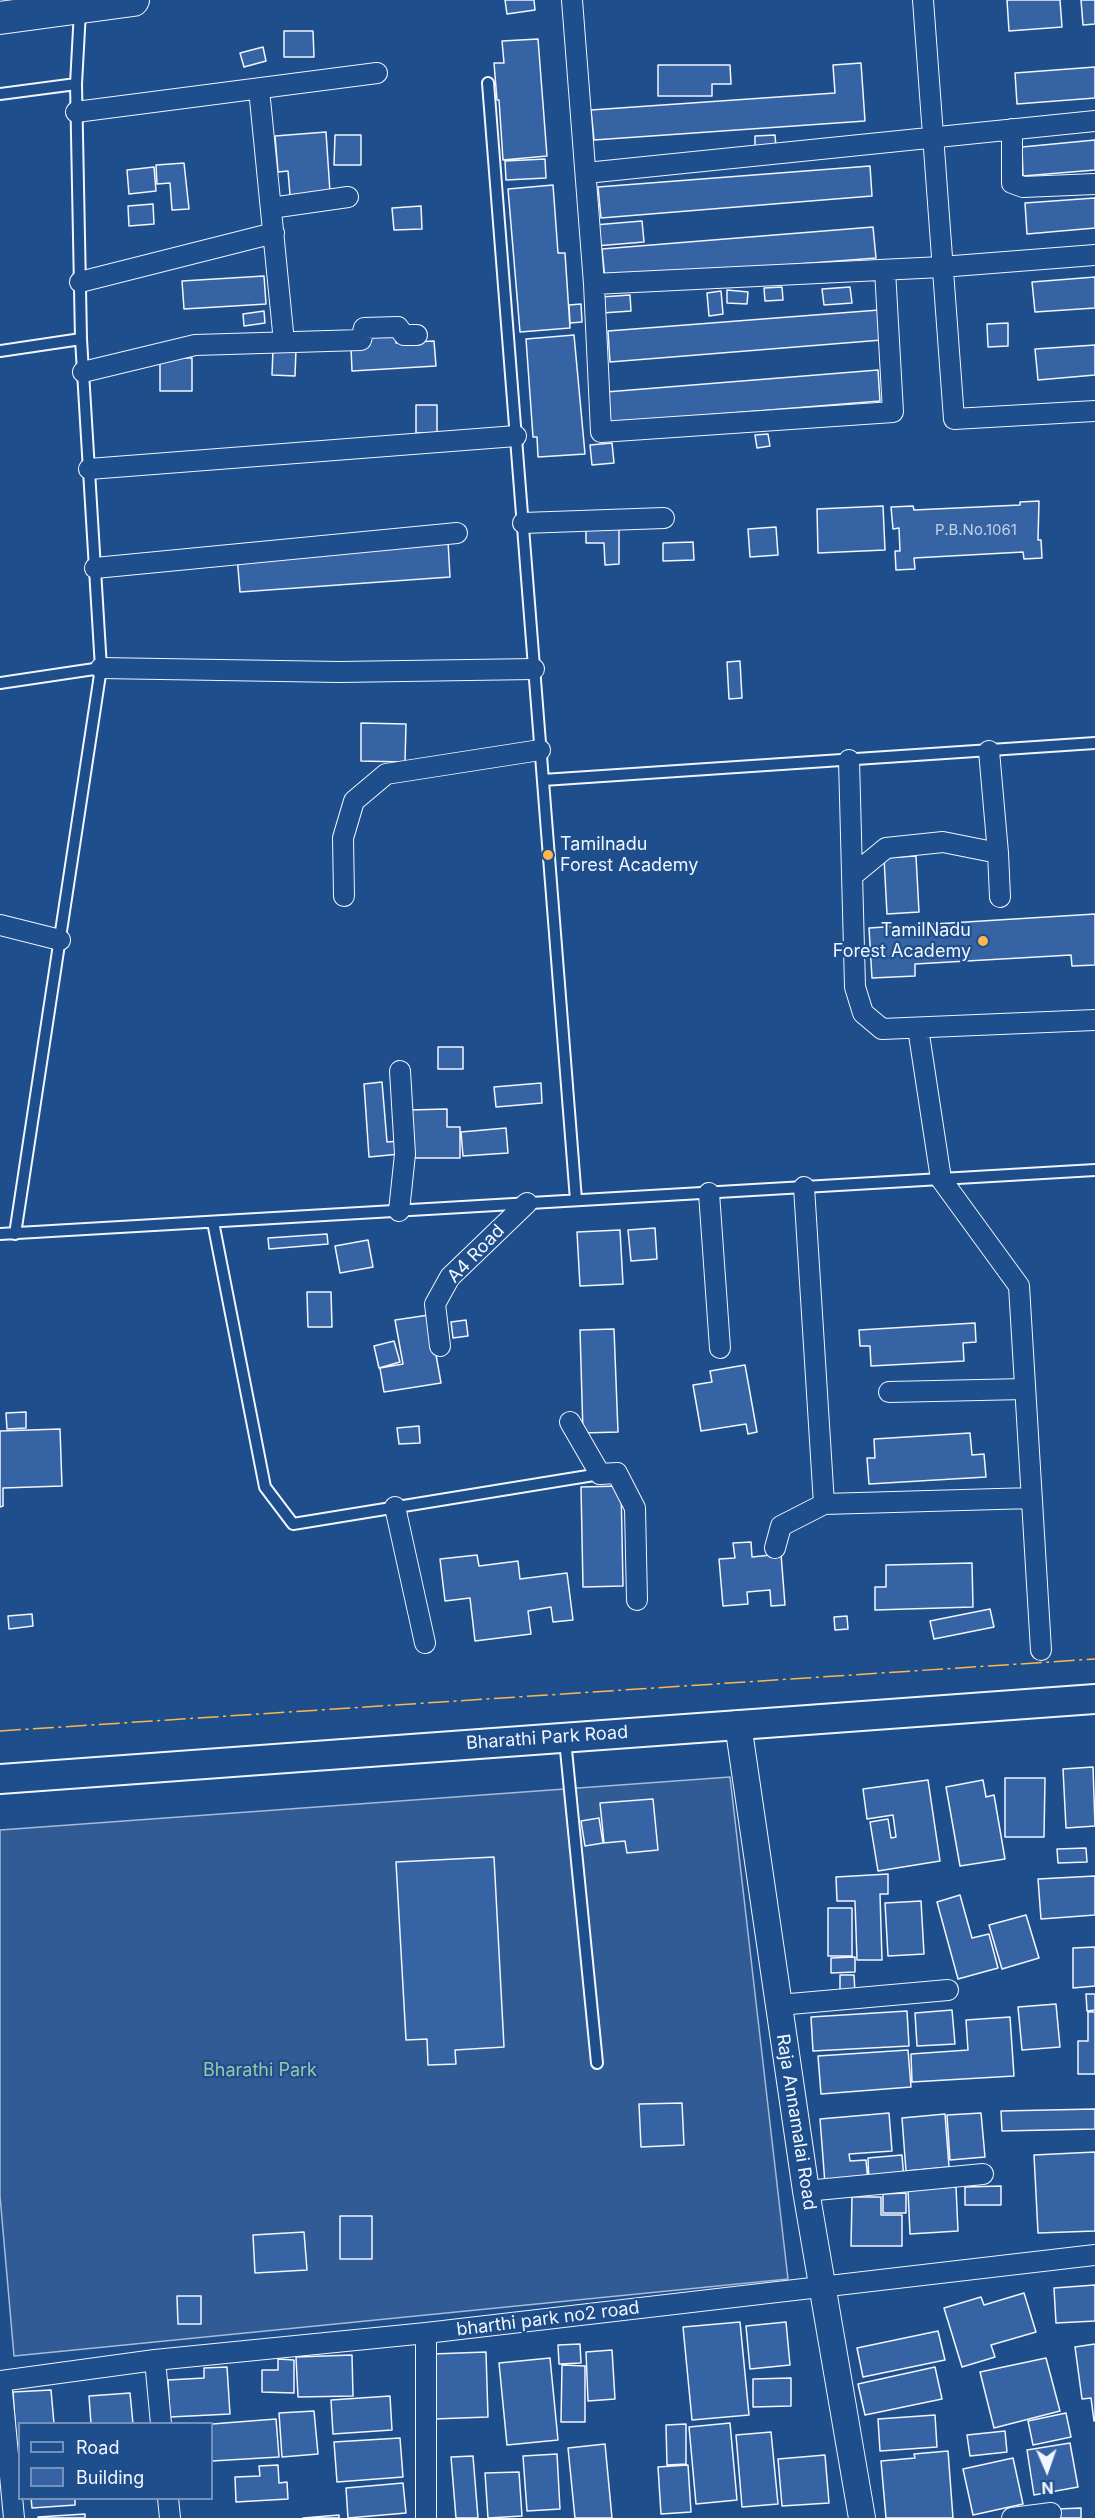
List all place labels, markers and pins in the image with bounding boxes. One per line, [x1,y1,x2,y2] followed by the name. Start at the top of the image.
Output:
[560,834,698,876] place label: Tamilnadu Forest Academy
[541,848,555,862] marker: Tamilnadu Forest Academy
[833,920,971,962] place label: TamilNadu Forest Academy
[976,934,990,948] marker: TamilNadu Forest Academy

